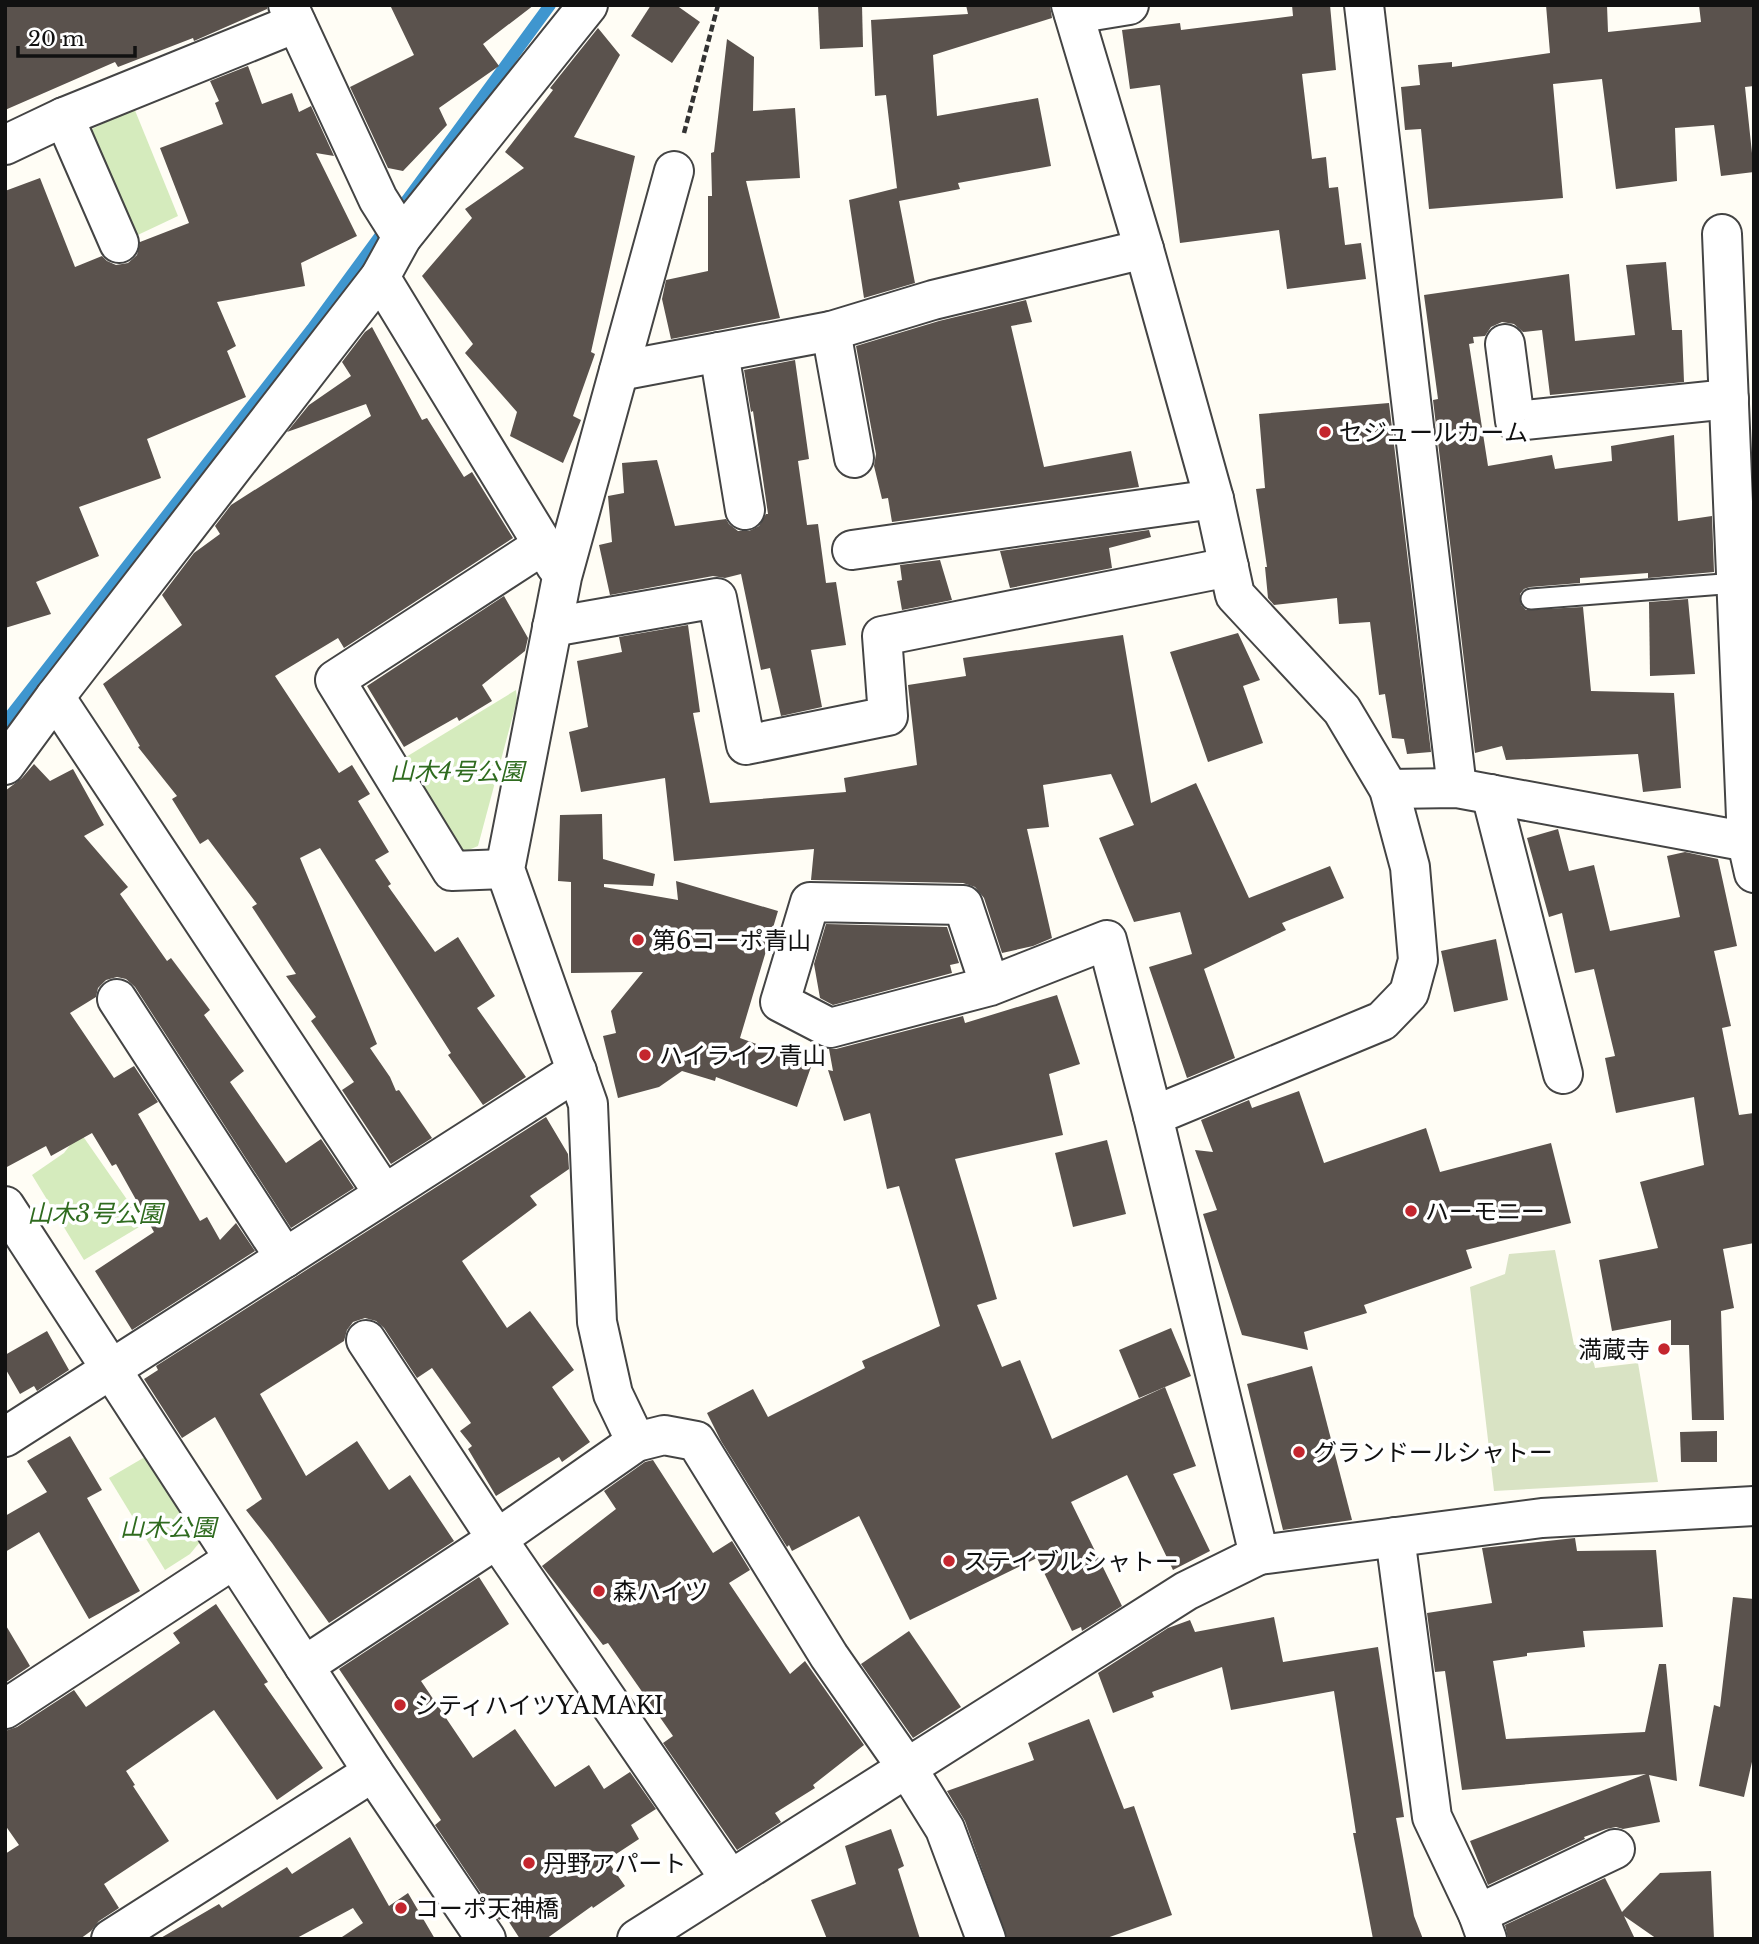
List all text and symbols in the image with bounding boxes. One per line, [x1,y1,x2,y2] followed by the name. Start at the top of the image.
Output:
[18,14,135,58] scale bar
[28,26,85,52] text: 20 m
[1339,418,1528,447] place label: セジュールカーム
[1317,424,1333,440] marker: セジュールカーム
[390,757,527,786] park label: 山木4号公園
[652,926,811,955] place label: 第6コーポ青山
[630,932,646,948] marker: 第6コーポ青山
[659,1041,827,1070] place label: ハイライフ青山
[637,1047,653,1063] marker: ハイライフ青山
[1425,1197,1545,1226] place label: ハーモニー
[28,1199,165,1228] park label: 山木3号公園
[1403,1203,1419,1219] marker: ハーモニー
[1578,1335,1650,1364] place label: 満蔵寺
[1656,1341,1672,1357] marker: 満蔵寺
[1313,1438,1553,1467] place label: グランドールシャトー
[1291,1444,1307,1460] marker: グランドールシャトー
[120,1513,219,1542] park label: 山木公園
[963,1547,1179,1576] place label: ステイブルシャトー
[941,1553,957,1569] marker: ステイブルシャトー
[613,1577,709,1606] place label: 森ハイツ
[591,1583,607,1599] marker: 森ハイツ
[414,1691,664,1720] place label: シティハイツYAMAKI
[392,1697,408,1713] marker: シティハイツYAMAKI
[543,1849,687,1878] place label: 丹野アパート
[521,1855,537,1871] marker: 丹野アパート
[415,1894,559,1923] place label: コーポ天神橋
[393,1900,409,1916] marker: コーポ天神橋

